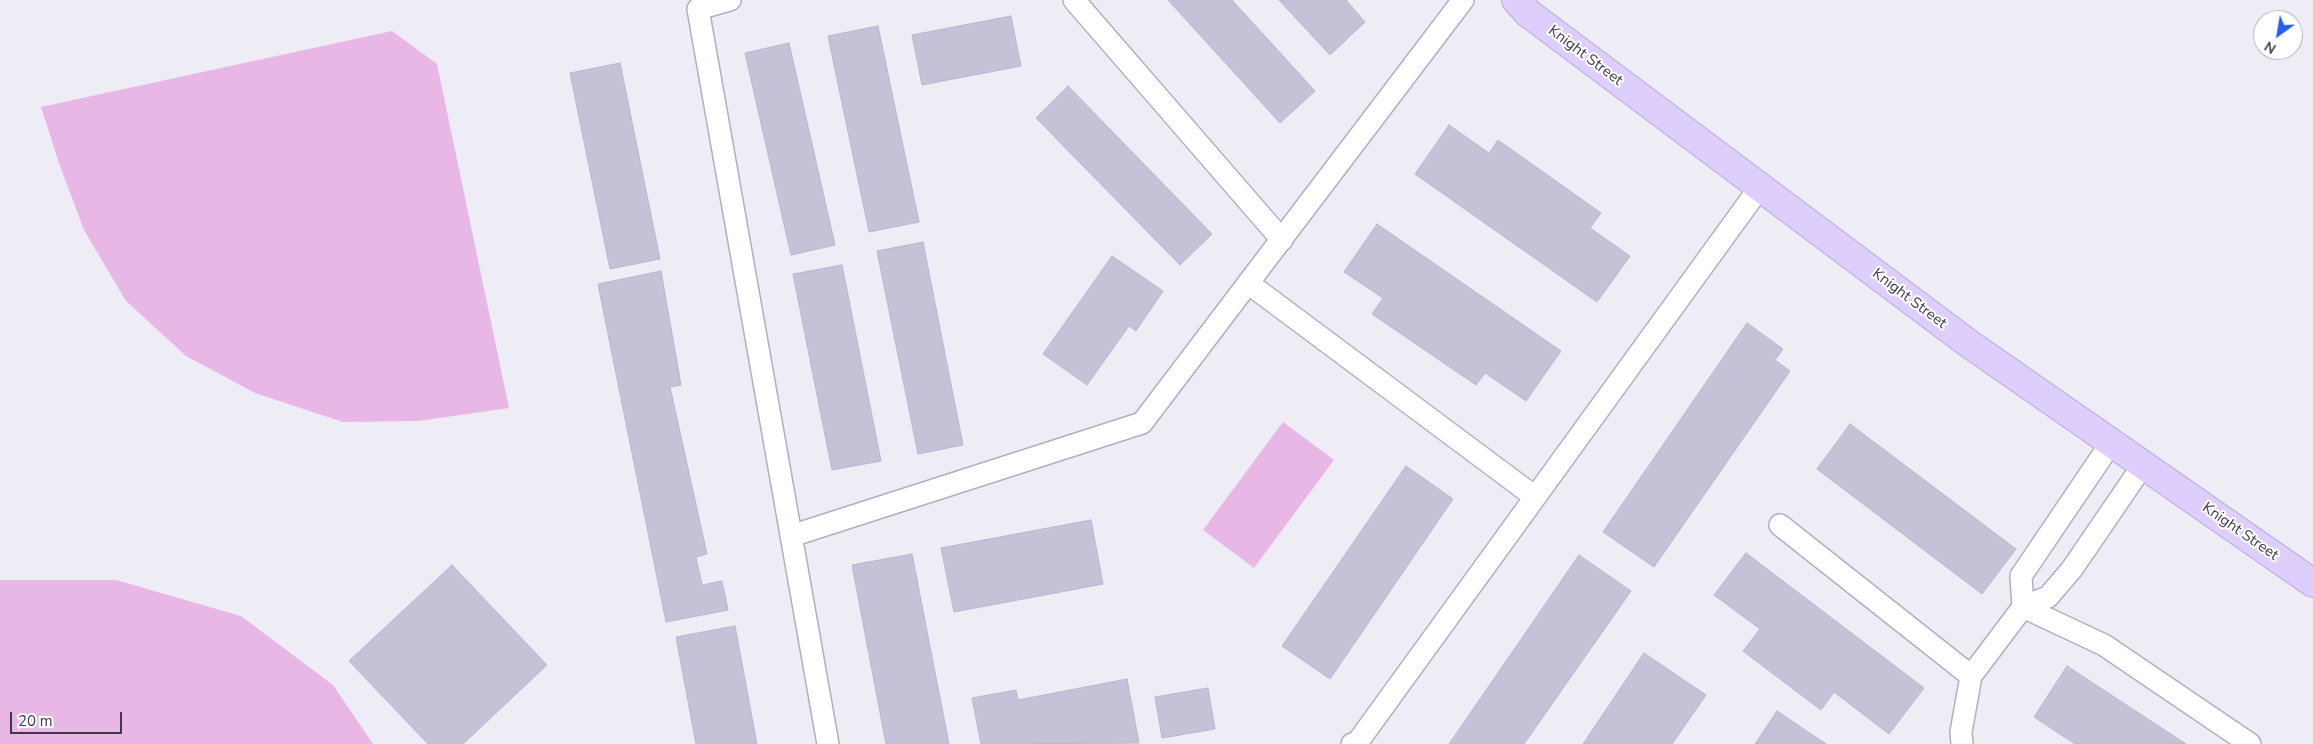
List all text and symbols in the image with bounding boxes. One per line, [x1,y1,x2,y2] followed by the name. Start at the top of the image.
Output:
[2253,10,2303,60] north arrow
[1544,22,1626,90] street label: Knight Street
[2261,36,2280,58] text: N
[1868,265,1950,333] street label: Knight Street
[2199,499,2281,565] street label: Knight Street
[12,702,125,734] scale bar
[18,711,53,731] text: 20 m

